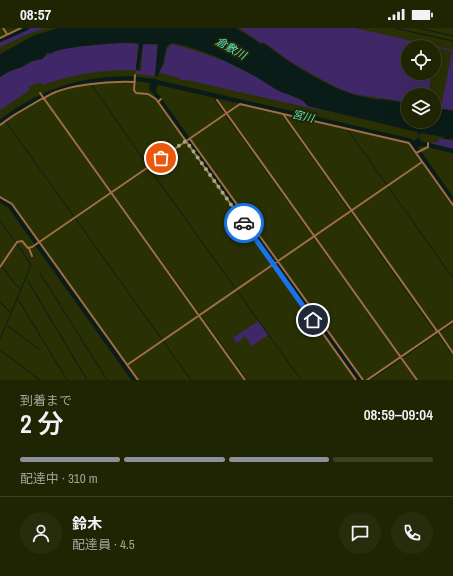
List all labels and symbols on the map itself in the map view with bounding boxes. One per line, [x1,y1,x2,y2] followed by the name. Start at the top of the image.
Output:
[213,34,250,63] water label: 倉敷川
[291,107,316,126] water label: 宮川
[144,141,178,175] pin
[224,203,264,243] courier
[296,303,330,337] pin

